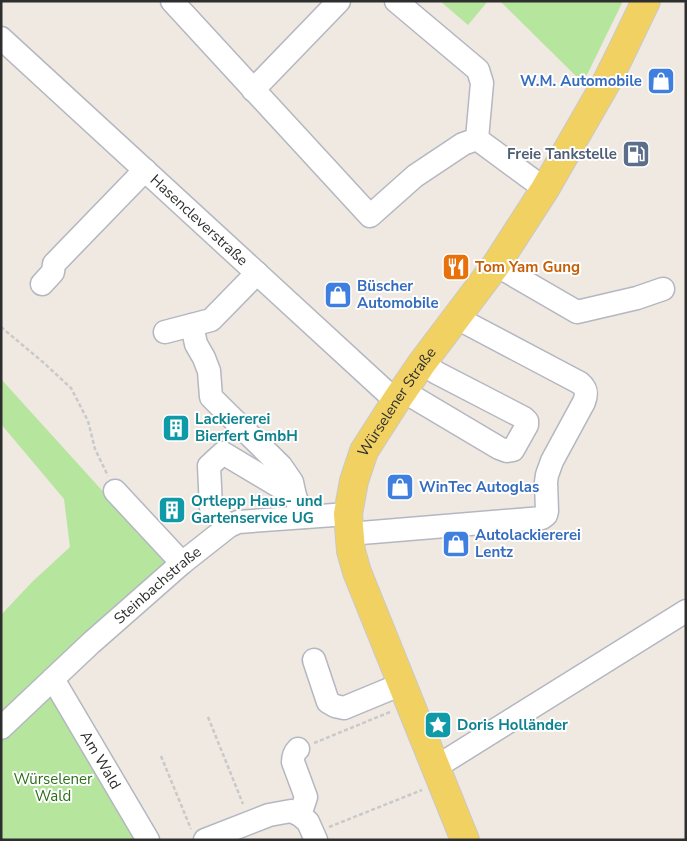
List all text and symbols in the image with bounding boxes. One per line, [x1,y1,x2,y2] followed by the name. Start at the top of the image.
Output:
[646,66,676,96] shop icon: W.M. Automobile
[520,71,642,91] place label: W.M. Automobile
[621,139,651,169] fuel station icon: Freie Tankstelle
[507,144,617,164] place label: Freie Tankstelle
[146,170,252,270] street label: Hasencleverstraße
[441,252,471,282] restaurant icon: Tom Yam Gung
[475,257,580,277] place label: Tom Yam Gung
[357,276,439,313] place label: Büscher Automobile
[323,280,353,310] shop icon: Büscher Automobile
[353,343,440,461] street label: Würselener Straße
[195,409,298,446] place label: Lackiererei Bierfert GmbH
[161,413,191,443] building icon: Lackiererei Bierfert GmbH
[385,472,415,502] shop icon: WinTec Autoglas
[419,477,539,497] place label: WinTec Autoglas
[191,491,323,528] place label: Ortlepp Haus- und Gartenservice UG
[157,495,187,525] building icon: Ortlepp Haus- und Gartenservice UG
[475,525,581,562] place label: Autolackiererei Lentz
[441,529,471,559] shop icon: Autolackiererei Lentz
[110,542,205,628] street label: Steinbachstraße
[423,710,453,740] place icon: Doris Holländer
[457,715,568,735] place label: Doris Holländer
[76,727,126,793] street label: Am Wald
[14,769,93,806] park label: Würselener Wald

